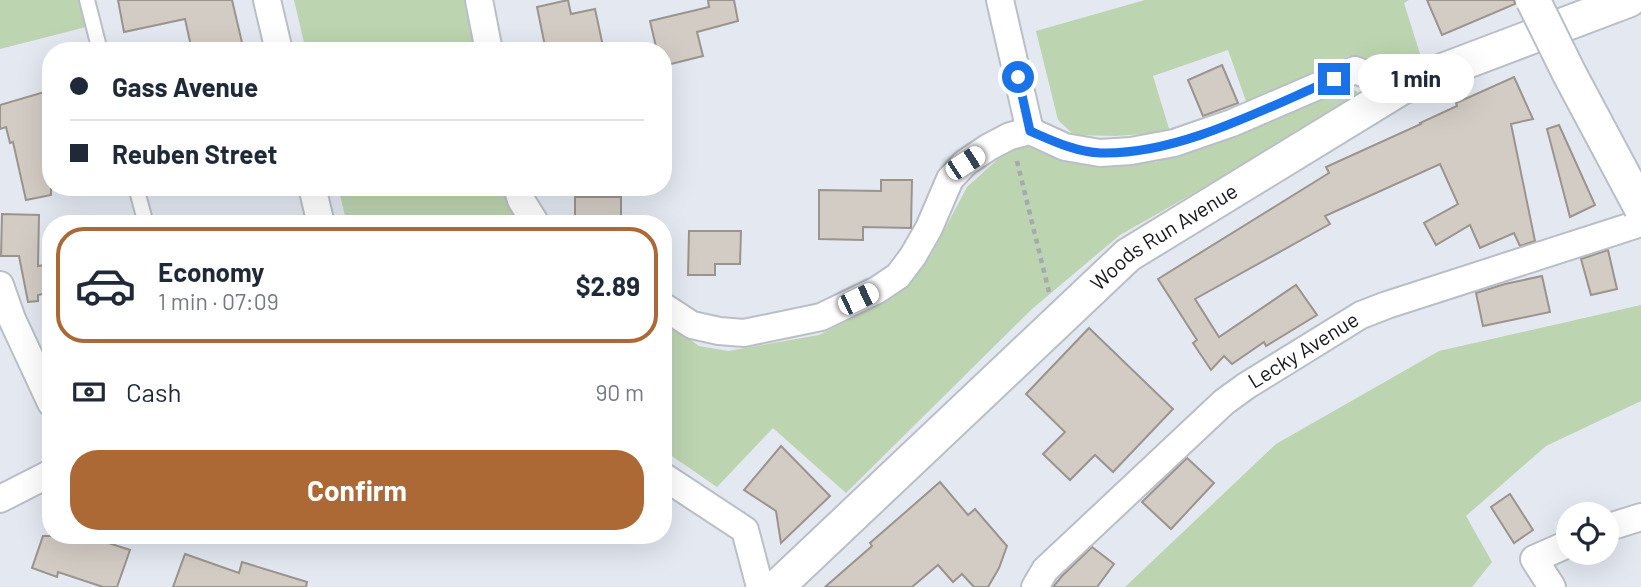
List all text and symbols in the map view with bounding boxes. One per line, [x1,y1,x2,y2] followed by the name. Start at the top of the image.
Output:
[1358,55,1474,104] callout: 1 min
[1002,61,1034,93] route start
[1318,63,1350,95] route end
[1391,64,1441,92] text: 1 min
[112,71,258,102] text: Gass Avenue
[112,138,277,169] text: Reuben Street
[942,143,989,183] car
[1085,177,1241,295] street label: Woods Run Avenue
[74,254,137,317] icon: car
[158,256,264,287] text: Economy
[576,270,640,301] text: $2.89
[835,280,882,318] car
[158,287,279,315] text: 1 min · 07:09
[1243,306,1363,393] street label: Lecky Avenue
[70,373,108,411] icon: cash
[126,376,181,407] text: Cash
[595,378,644,406] text: 90 m
[70,450,644,530] button: Confirm
[1556,502,1619,565] map controls
[1556,502,1619,565] button: locate

